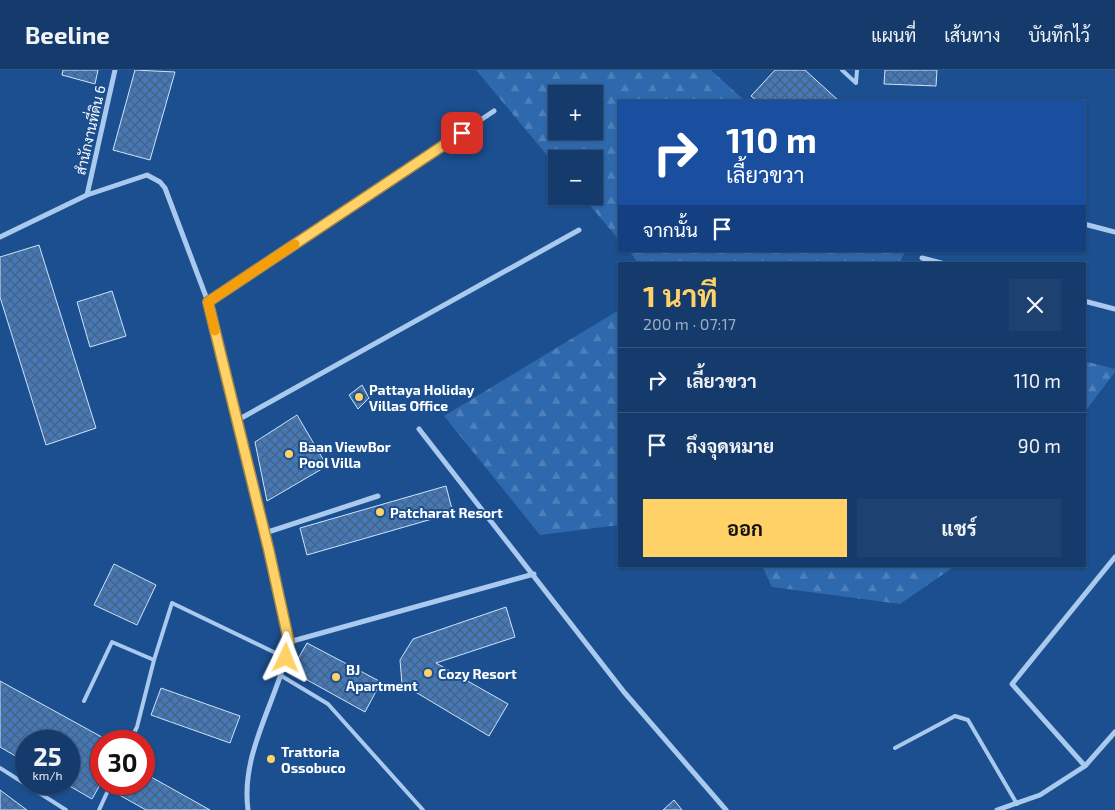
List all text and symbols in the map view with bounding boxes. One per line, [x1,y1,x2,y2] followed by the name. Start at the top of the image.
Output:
[25,20,110,49] text: Beeline
[871,24,916,46] text: แผนที่
[944,24,1000,46] text: เส้นทาง
[1028,24,1090,46] text: บันทึกไว้
[69,83,109,176] street label: สำนักงานที่ดิน 6
[548,85,603,205] map controls
[548,85,603,140] button: +
[441,112,483,154] pin
[726,118,817,160] text: 110 m
[448,119,476,147] icon: arrive
[643,120,708,185] icon: right
[548,150,603,205] button: −
[726,161,804,187] text: เลี้ยวขวา
[708,215,736,243] icon: arrive
[643,218,698,241] text: จากนั้น
[643,277,718,313] text: 1 นาที
[1009,279,1061,331] button: close
[643,314,736,333] text: 200 m · 07:17
[643,366,671,394] icon: right
[686,369,757,392] text: เลี้ยวขวา
[1014,369,1061,392] text: 110 m
[369,381,474,414] place label: Pattaya Holiday Villas Office
[353,391,365,403] marker: Pattaya Holiday Villas Office
[643,431,671,459] icon: arrive
[686,434,774,457] text: ถึงจุดหมาย
[1018,434,1061,457] text: 90 m
[299,438,391,471] place label: Baan ViewBor Pool Villa
[283,448,295,460] marker: Baan ViewBor Pool Villa
[643,499,847,557] button: ออก
[857,499,1061,557] button: แชร์
[390,504,503,521] place label: Patcharat Resort
[374,506,386,518] marker: Patcharat Resort
[259,631,311,683] position arrow
[346,661,418,694] place label: BJ Apartment
[438,665,517,682] place label: Cozy Resort
[422,667,434,679] marker: Cozy Resort
[330,671,342,683] marker: BJ Apartment
[90,730,155,795] speed limit sign: 30
[33,741,62,771] text: 25
[281,743,346,776] place label: Trattoria Ossobuco
[265,753,277,765] marker: Trattoria Ossobuco
[33,768,62,782] text: km/h

